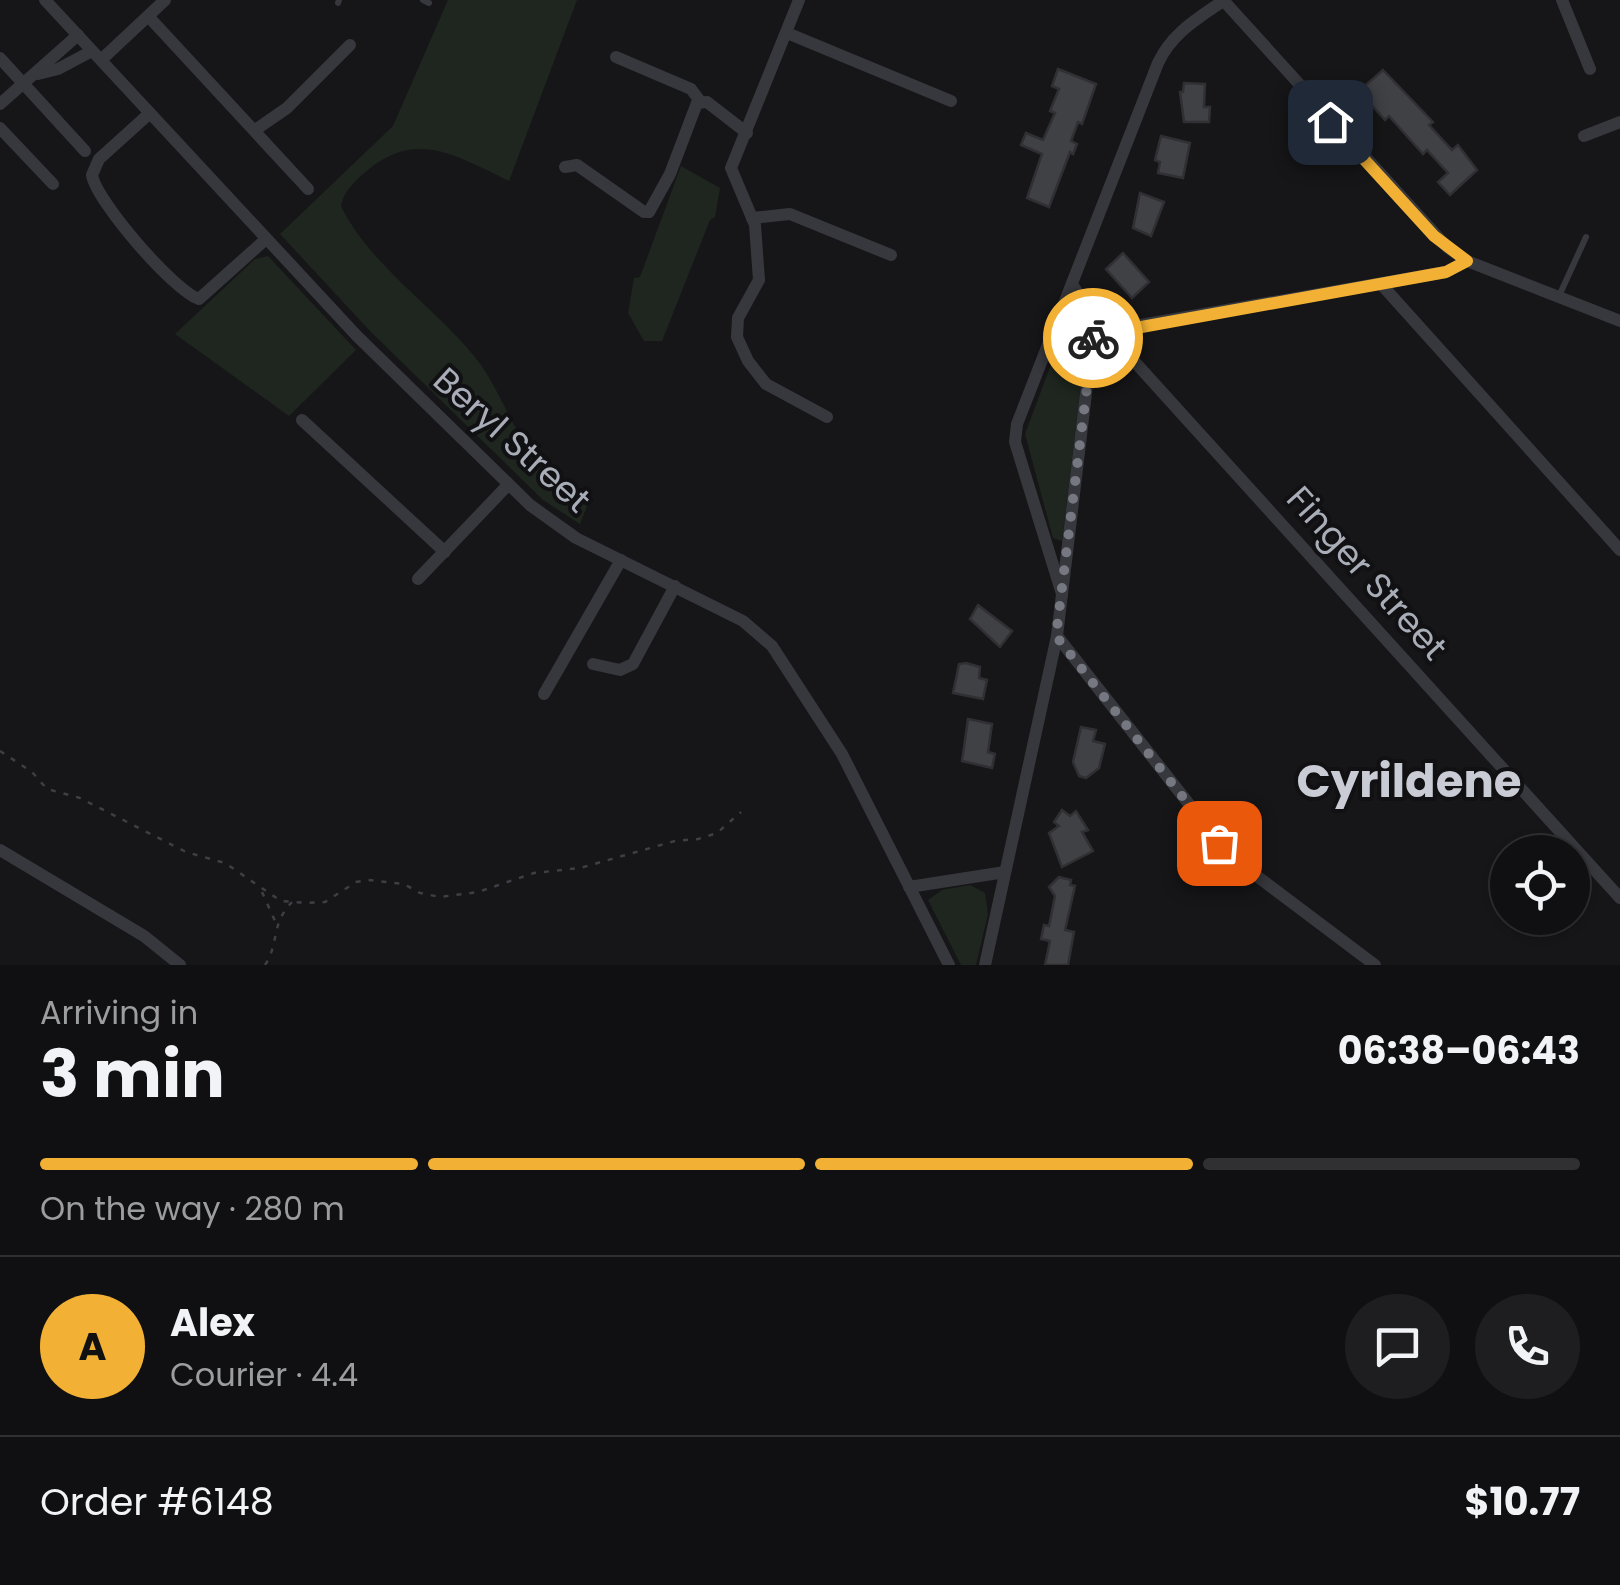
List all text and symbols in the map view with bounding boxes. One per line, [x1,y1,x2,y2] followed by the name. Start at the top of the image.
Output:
[1288,80,1373,165] pin
[1303,95,1358,150] icon: home
[1043,288,1143,388] courier
[1066,311,1121,366] icon: bike
[423,356,602,524] street label: Beryl Street
[1276,475,1459,670] street label: Finger Street
[1297,750,1521,813] district label: Cyrildene
[1177,801,1262,886] pin
[1192,816,1247,871] icon: bag
[1490,835,1590,935] map controls
[1490,835,1590,935] button: locate
[40,990,198,1035] text: Arriving in
[1338,1024,1580,1077] text: 06:38–06:43
[40,1029,225,1120] text: 3 min
[40,1186,345,1231] text: On the way · 280 m
[1345,1294,1450,1399] button: chat
[1475,1294,1580,1399] button: phone
[170,1296,255,1349] text: Alex
[78,1320,107,1373] text: A
[170,1352,358,1397] text: Courier · 4.4
[40,1475,274,1528] text: Order #6148
[1465,1475,1580,1528] text: $10.77

